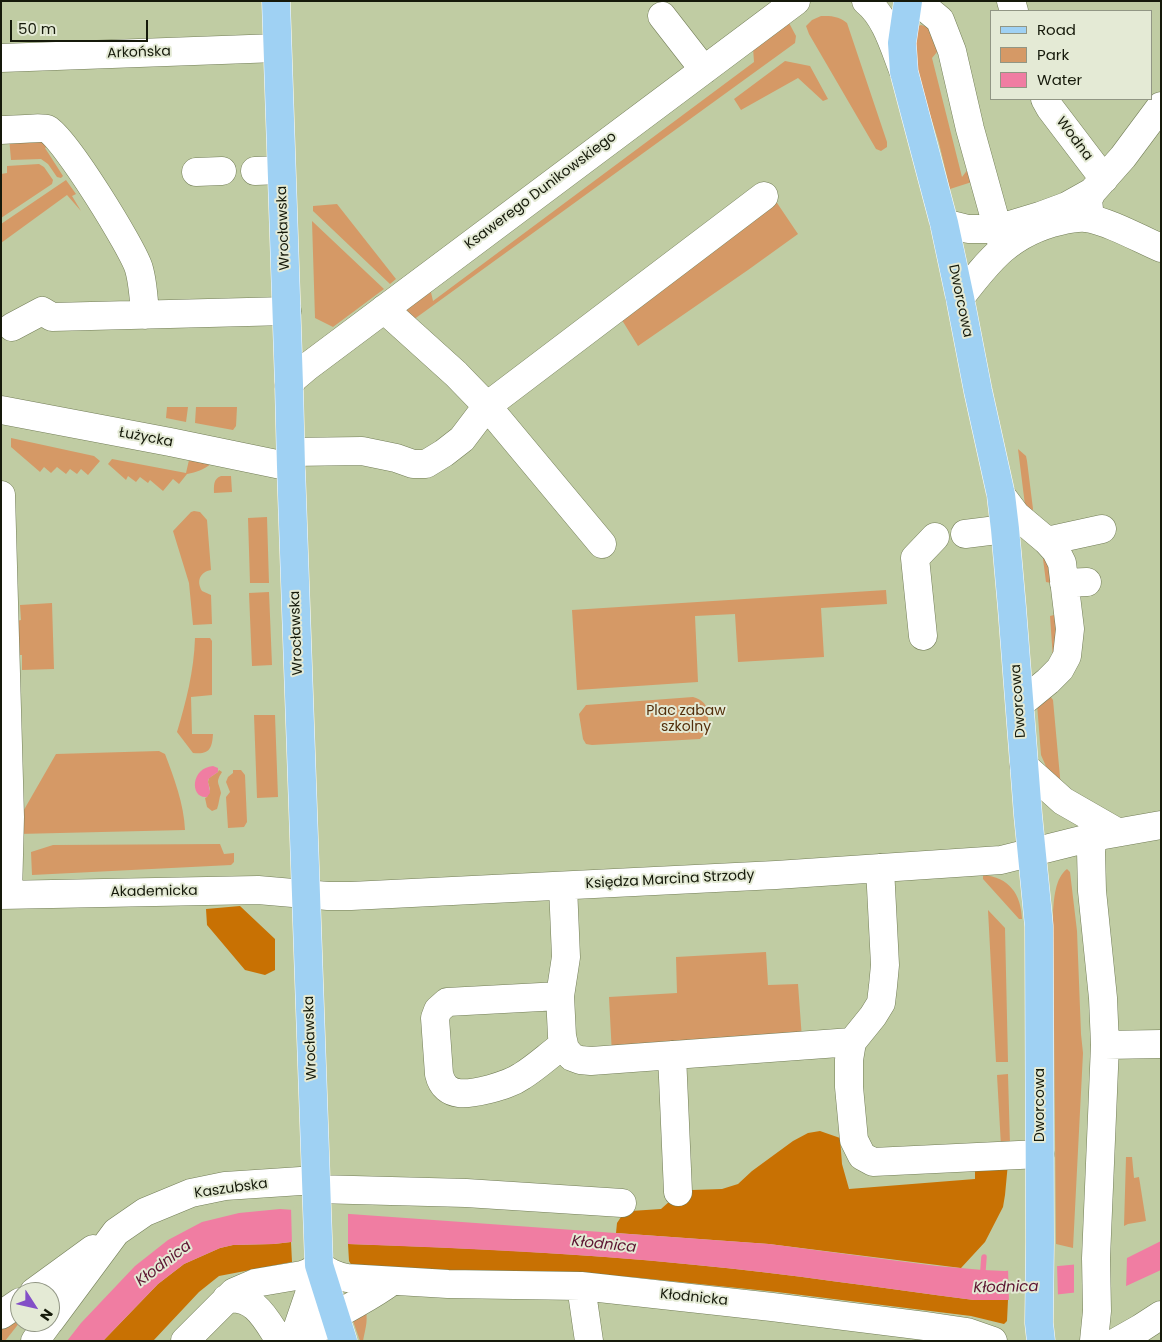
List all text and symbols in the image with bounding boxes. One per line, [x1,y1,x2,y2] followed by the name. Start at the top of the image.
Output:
[12,10,150,42] scale bar
[990,10,1152,100] legend
[18,18,56,39] text: 50 m
[1037,19,1076,40] text: Road
[107,43,171,63] street label: Arkońska
[1037,44,1069,65] text: Park
[1037,69,1082,90] text: Water
[1052,114,1096,164] street label: Wodna
[462,129,620,253] street label: Ksawerego Dunikowskiego
[274,185,294,271] street label: Wrocławska
[944,263,976,339] street label: Dworcowa
[118,425,174,451] street label: Łużycka
[287,590,307,676] street label: Wrocławska
[1008,664,1030,738] street label: Dworcowa
[646,703,726,736] park label: Plac zabaw szkolny
[585,867,755,893] street label: Księdza Marcina Strzody
[110,883,198,901] street label: Akademicka
[301,995,321,1081] street label: Wrocławska
[1032,1068,1048,1142] street label: Dworcowa
[193,1176,269,1202] street label: Kaszubska
[571,1233,637,1257] water label: Kłodnica
[133,1237,195,1291] water label: Kłodnica
[973,1278,1039,1298] water label: Kłodnica
[10,1282,60,1332] north arrow
[659,1286,729,1310] street label: Kłodnicka
[35,1305,58,1325] text: N

